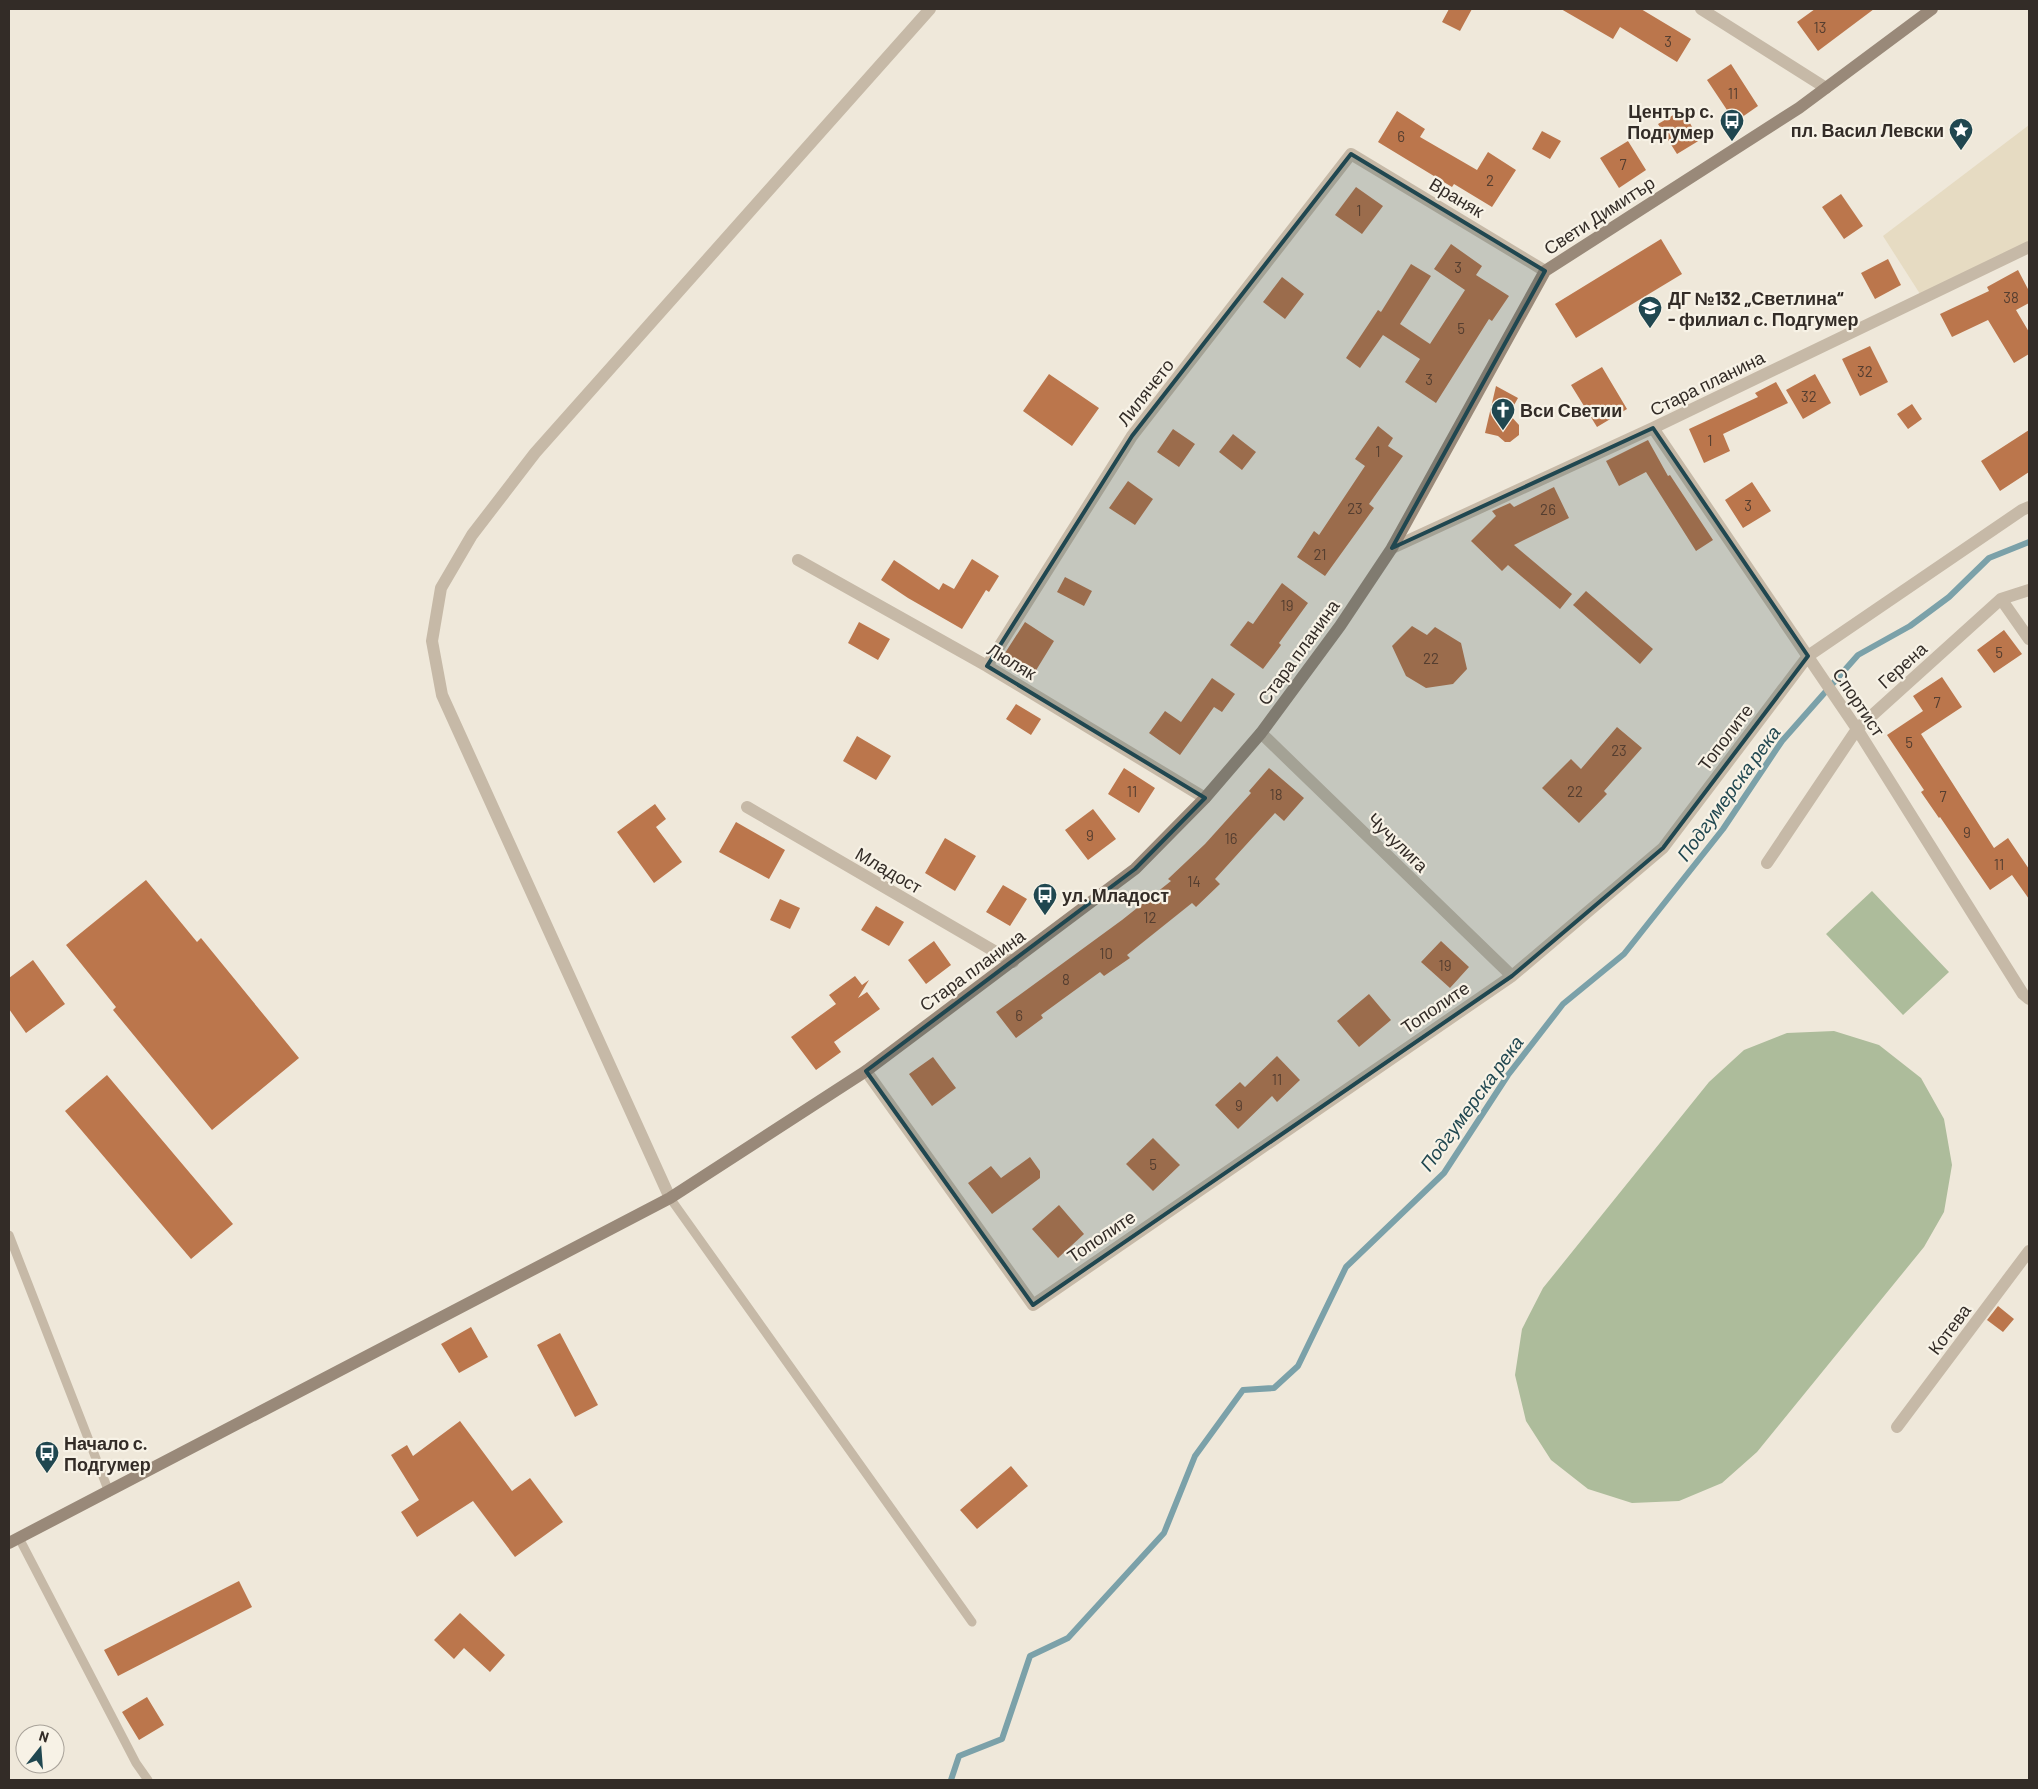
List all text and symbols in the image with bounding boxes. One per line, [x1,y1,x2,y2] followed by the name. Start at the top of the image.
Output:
[1814,18,1826,36] house number: 13
[1664,32,1672,50] house number: 3
[1728,84,1738,102] house number: 11
[1627,100,1714,143] place label: Център с. Подгумер
[1719,108,1745,142] bus stop icon: Център с. Подгумер
[1948,117,1974,151] place icon: пл. Васил Левски
[1791,119,1944,141] place label: пл. Васил Левски
[1397,127,1405,145] house number: 6
[1619,155,1627,173] house number: 7
[1486,171,1494,189] house number: 2
[1539,171,1659,259] street label: Свети Димитър
[1426,172,1488,222] street label: Враняк
[1356,201,1362,219] house number: 1
[1454,258,1462,276] house number: 3
[1668,287,1859,330] place label: ДГ №132 „Светлина“ - филиал с. Подгумер
[2003,288,2019,306] house number: 38
[1637,295,1663,329] school or university icon: ДГ №132 „Светлина“ - филиал с. Подгумер
[1457,319,1465,337] house number: 5
[1646,345,1769,420] street label: Стара планина
[1112,354,1178,430] street label: Лилячето
[1857,362,1873,380] house number: 32
[1425,370,1433,388] house number: 3
[1801,387,1817,405] house number: 32
[1490,397,1516,431] church icon: Вси Светии
[1520,399,1622,421] place label: Вси Светии
[1707,431,1713,449] house number: 1
[1375,442,1381,460] house number: 1
[1744,496,1752,514] house number: 3
[1347,499,1363,517] house number: 23
[1540,500,1556,518] house number: 26
[1313,545,1327,563] house number: 21
[1252,594,1344,709] street label: Стара планина
[1280,596,1294,614] house number: 19
[1873,637,1932,693] street label: Герена
[984,638,1041,684] street label: Люляк
[1995,643,2003,661] house number: 5
[1423,649,1439,667] house number: 22
[1828,664,1890,740] street label: Спортист
[1933,693,1941,711] house number: 7
[1693,699,1757,775] street label: Тополите
[1671,721,1785,865] water label: Подгумерска река
[1905,733,1913,751] house number: 5
[1611,741,1627,759] house number: 23
[1127,782,1137,800] house number: 11
[1567,782,1583,800] house number: 22
[1269,785,1283,803] house number: 18
[1939,787,1947,805] house number: 7
[1363,808,1434,877] street label: Чучулига
[1963,823,1971,841] house number: 9
[1086,826,1094,844] house number: 9
[1225,829,1237,847] house number: 16
[852,842,926,898] street label: Младост
[1994,855,2004,873] house number: 11
[1187,872,1201,890] house number: 14
[1032,882,1058,916] bus stop icon: ул. Младост
[1062,884,1169,906] place label: ул. Младост
[1143,908,1157,926] house number: 12
[915,924,1030,1016] street label: Стара планина
[1099,944,1113,962] house number: 10
[1438,956,1452,974] house number: 19
[1062,970,1070,988] house number: 8
[1397,976,1473,1038] street label: Тополите
[1015,1006,1023,1024] house number: 6
[1414,1031,1528,1175] water label: Подгумерска река
[1272,1070,1282,1088] house number: 11
[1235,1096,1243,1114] house number: 9
[1149,1155,1157,1173] house number: 5
[1063,1205,1139,1267] street label: Тополите
[1923,1299,1976,1359] street label: Котева
[64,1432,151,1475] place label: Начало с. Подгумер
[34,1440,60,1474] bus stop icon: Начало с. Подгумер
[15,1724,65,1774] north arrow
[37,1727,51,1746] text: N

